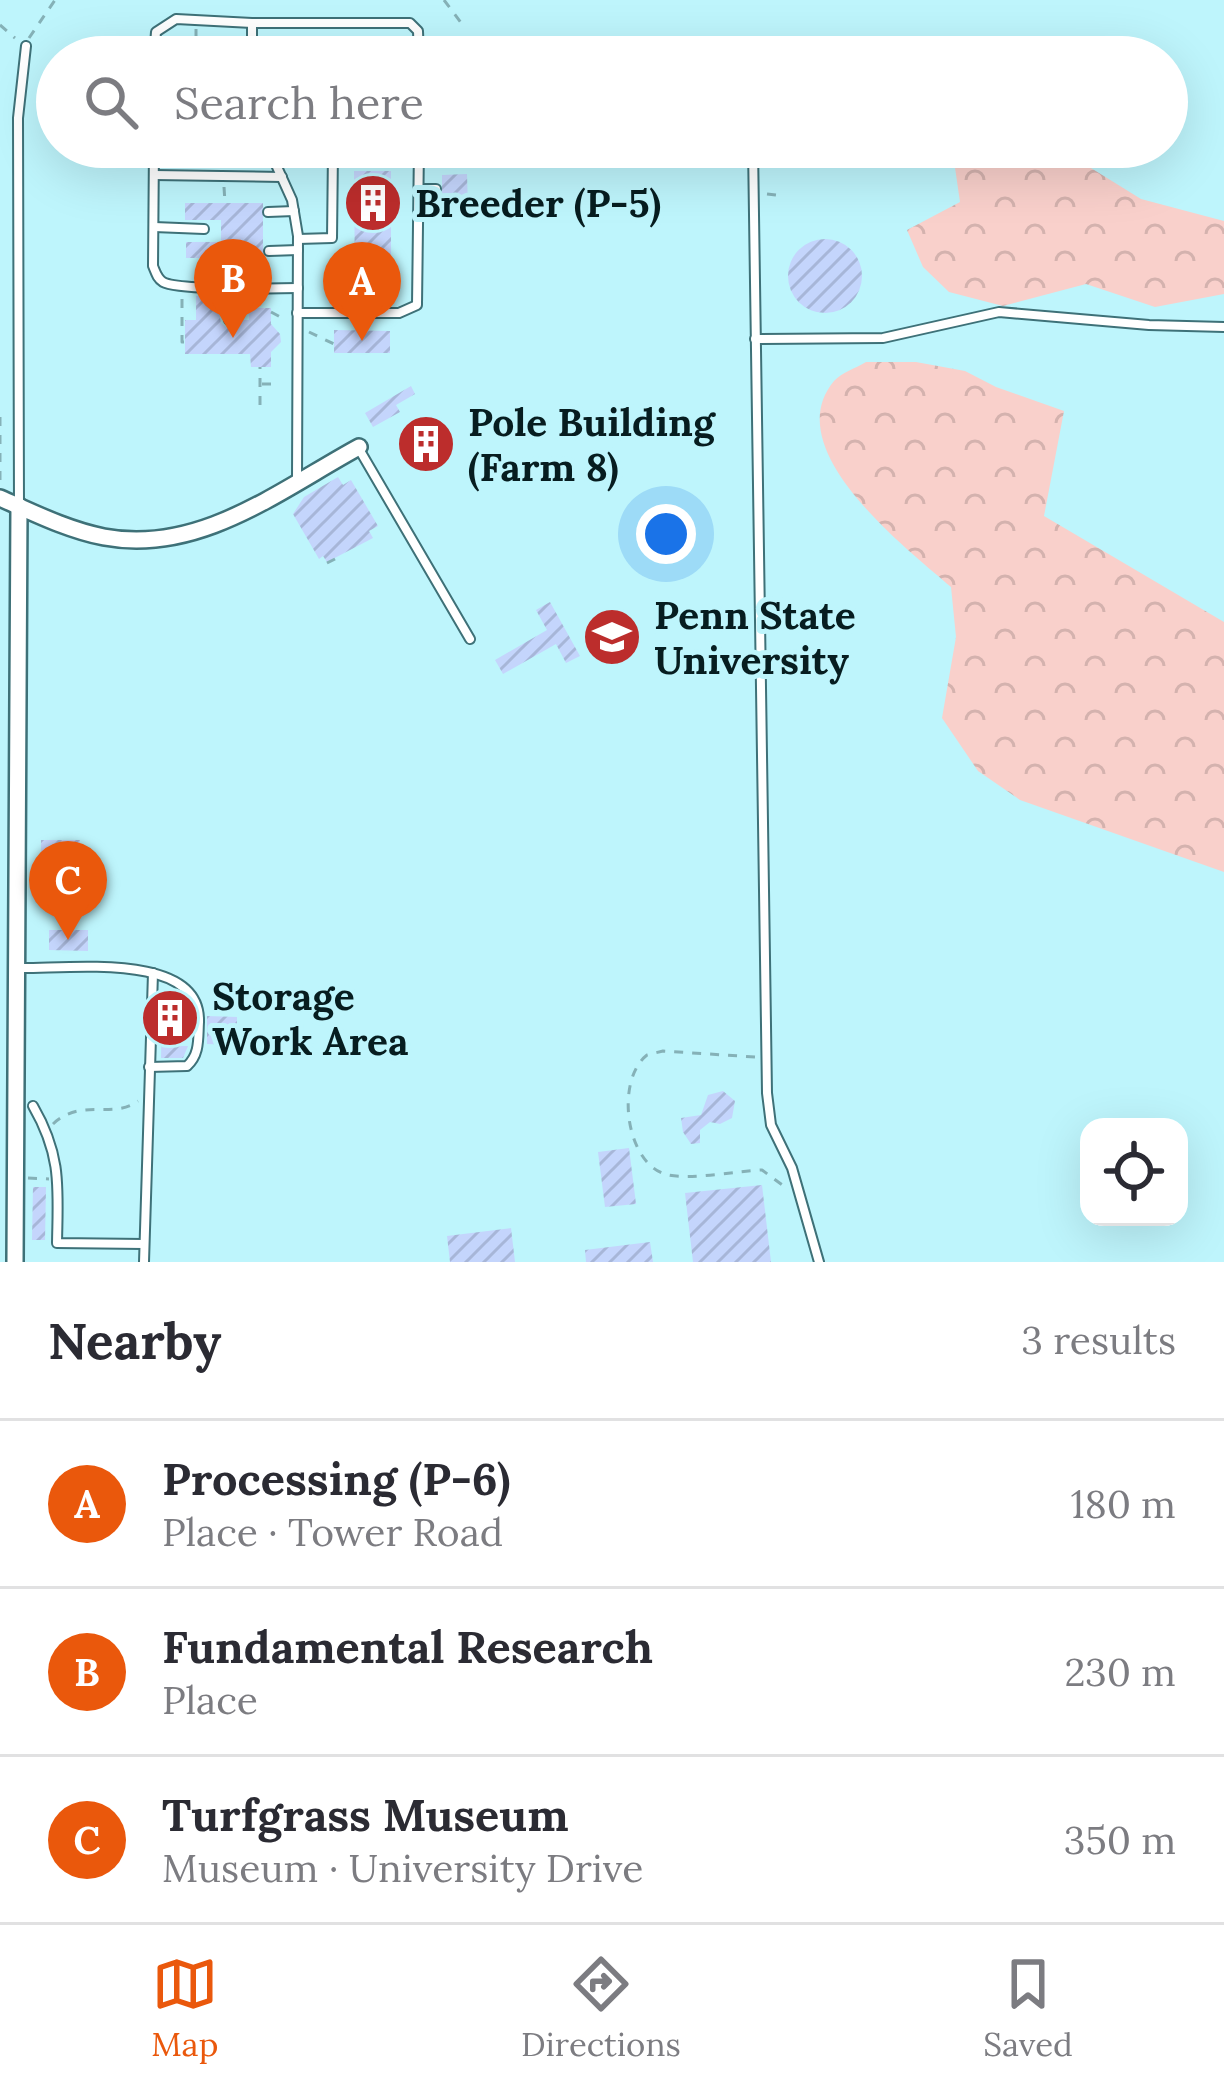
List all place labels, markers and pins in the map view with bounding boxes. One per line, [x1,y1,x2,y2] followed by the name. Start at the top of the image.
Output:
[342,172,404,234] building icon: Breeder (P-5)
[415,178,661,228] place label: Breeder (P-5)
[194,239,272,338] pin: B
[323,242,401,341] pin: A
[468,397,716,492] place label: Pole Building (Farm 8)
[395,413,457,475] building icon: Pole Building (Farm 8)
[654,590,856,685] place label: Penn State University
[581,606,643,668] school or university icon: Penn State University
[29,841,107,940] pin: C
[212,971,409,1066] place label: Storage Work Area
[139,987,201,1049] building icon: Storage Work Area

